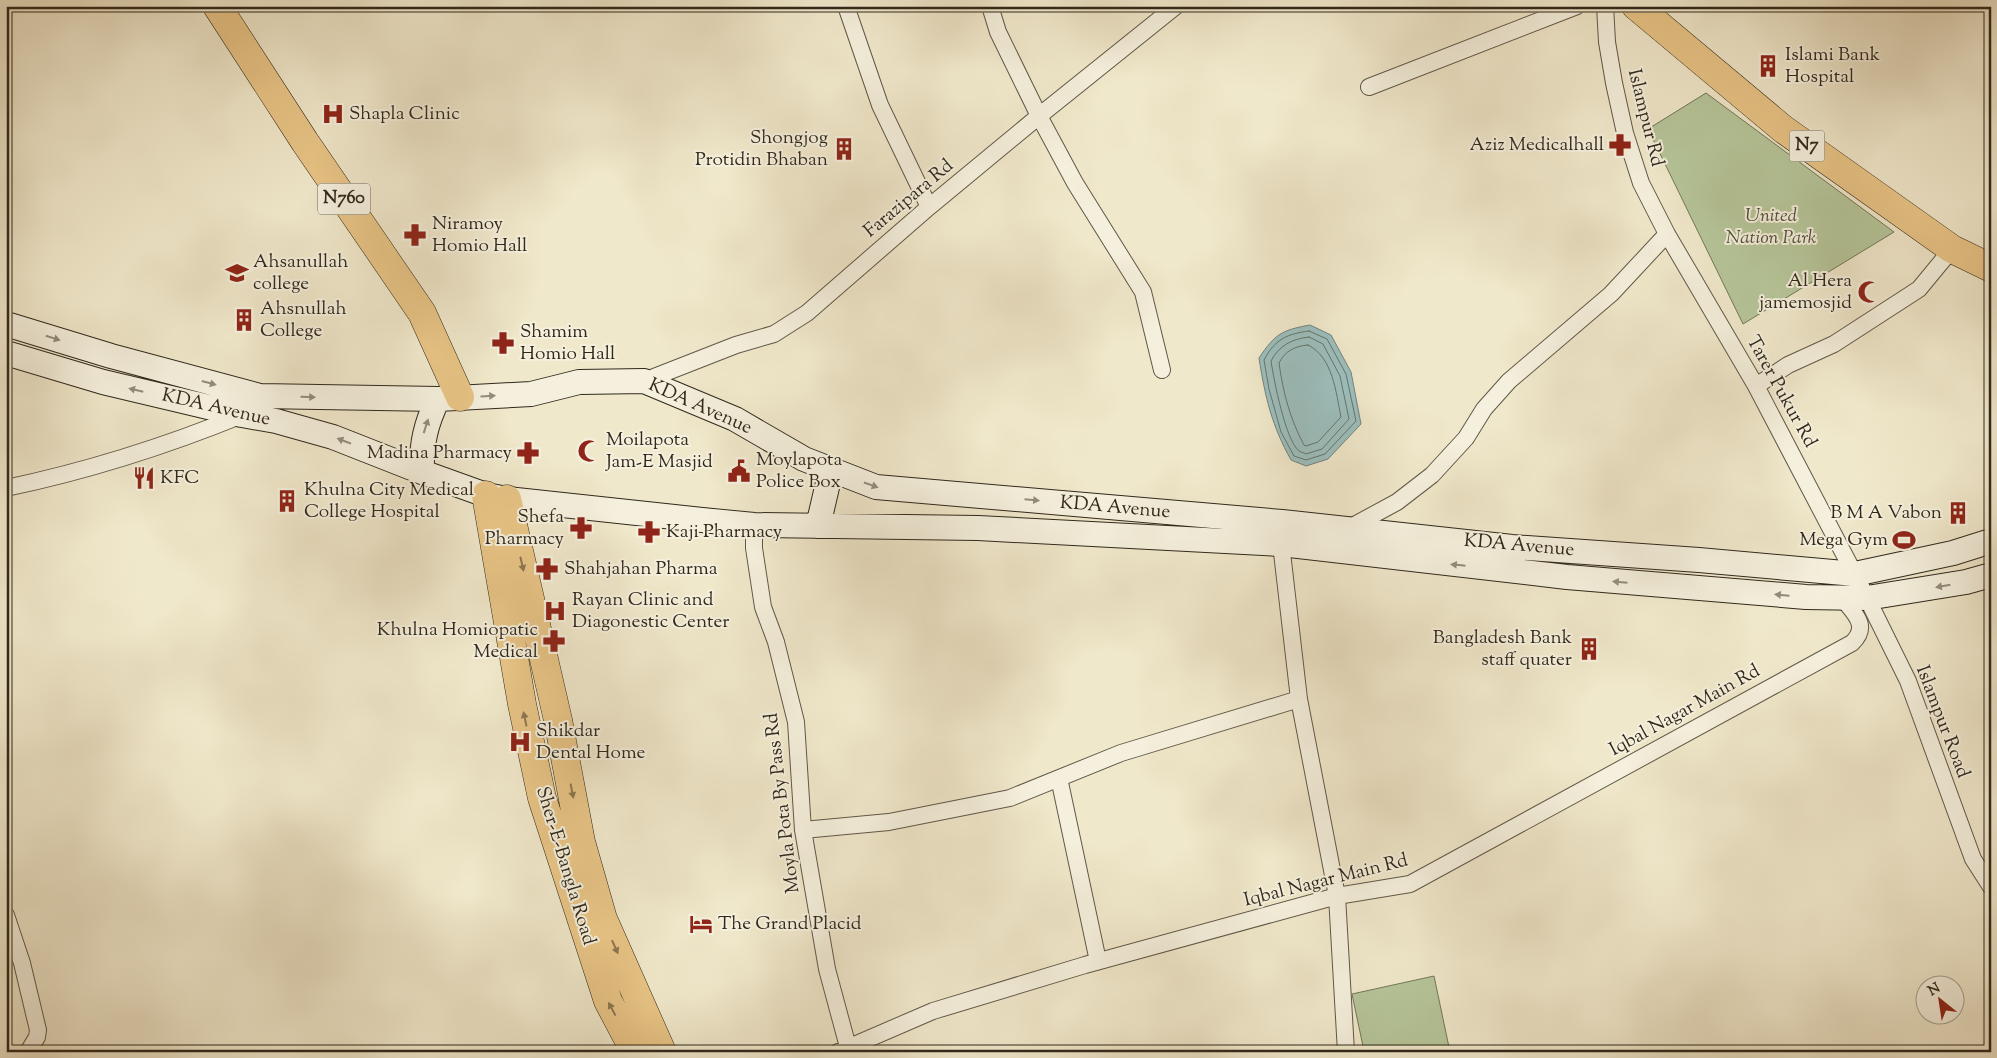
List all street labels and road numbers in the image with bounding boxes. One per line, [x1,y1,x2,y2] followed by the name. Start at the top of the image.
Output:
[1620,66,1670,170] street label: Islampur Rd
[1790,130,1824,162] road number: N7
[858,153,960,245] street label: Farazipara Rd
[318,183,370,214] road number: N760
[1739,331,1823,453] street label: Tarer Pukur Rd
[644,372,756,442] street label: KDA Avenue
[159,382,273,434] street label: KDA Avenue
[1059,490,1172,526] street label: KDA Avenue
[1463,528,1576,564] street label: KDA Avenue
[1605,658,1765,764] street label: Iqbal Nagar Main Rd
[1908,662,1976,782] street label: Islampur Road
[759,711,807,895] street label: Moyla Pota By Pass Rd
[528,783,602,949] street label: Sher-E-Bangla Road
[1241,847,1411,914] street label: Iqbal Nagar Main Rd

